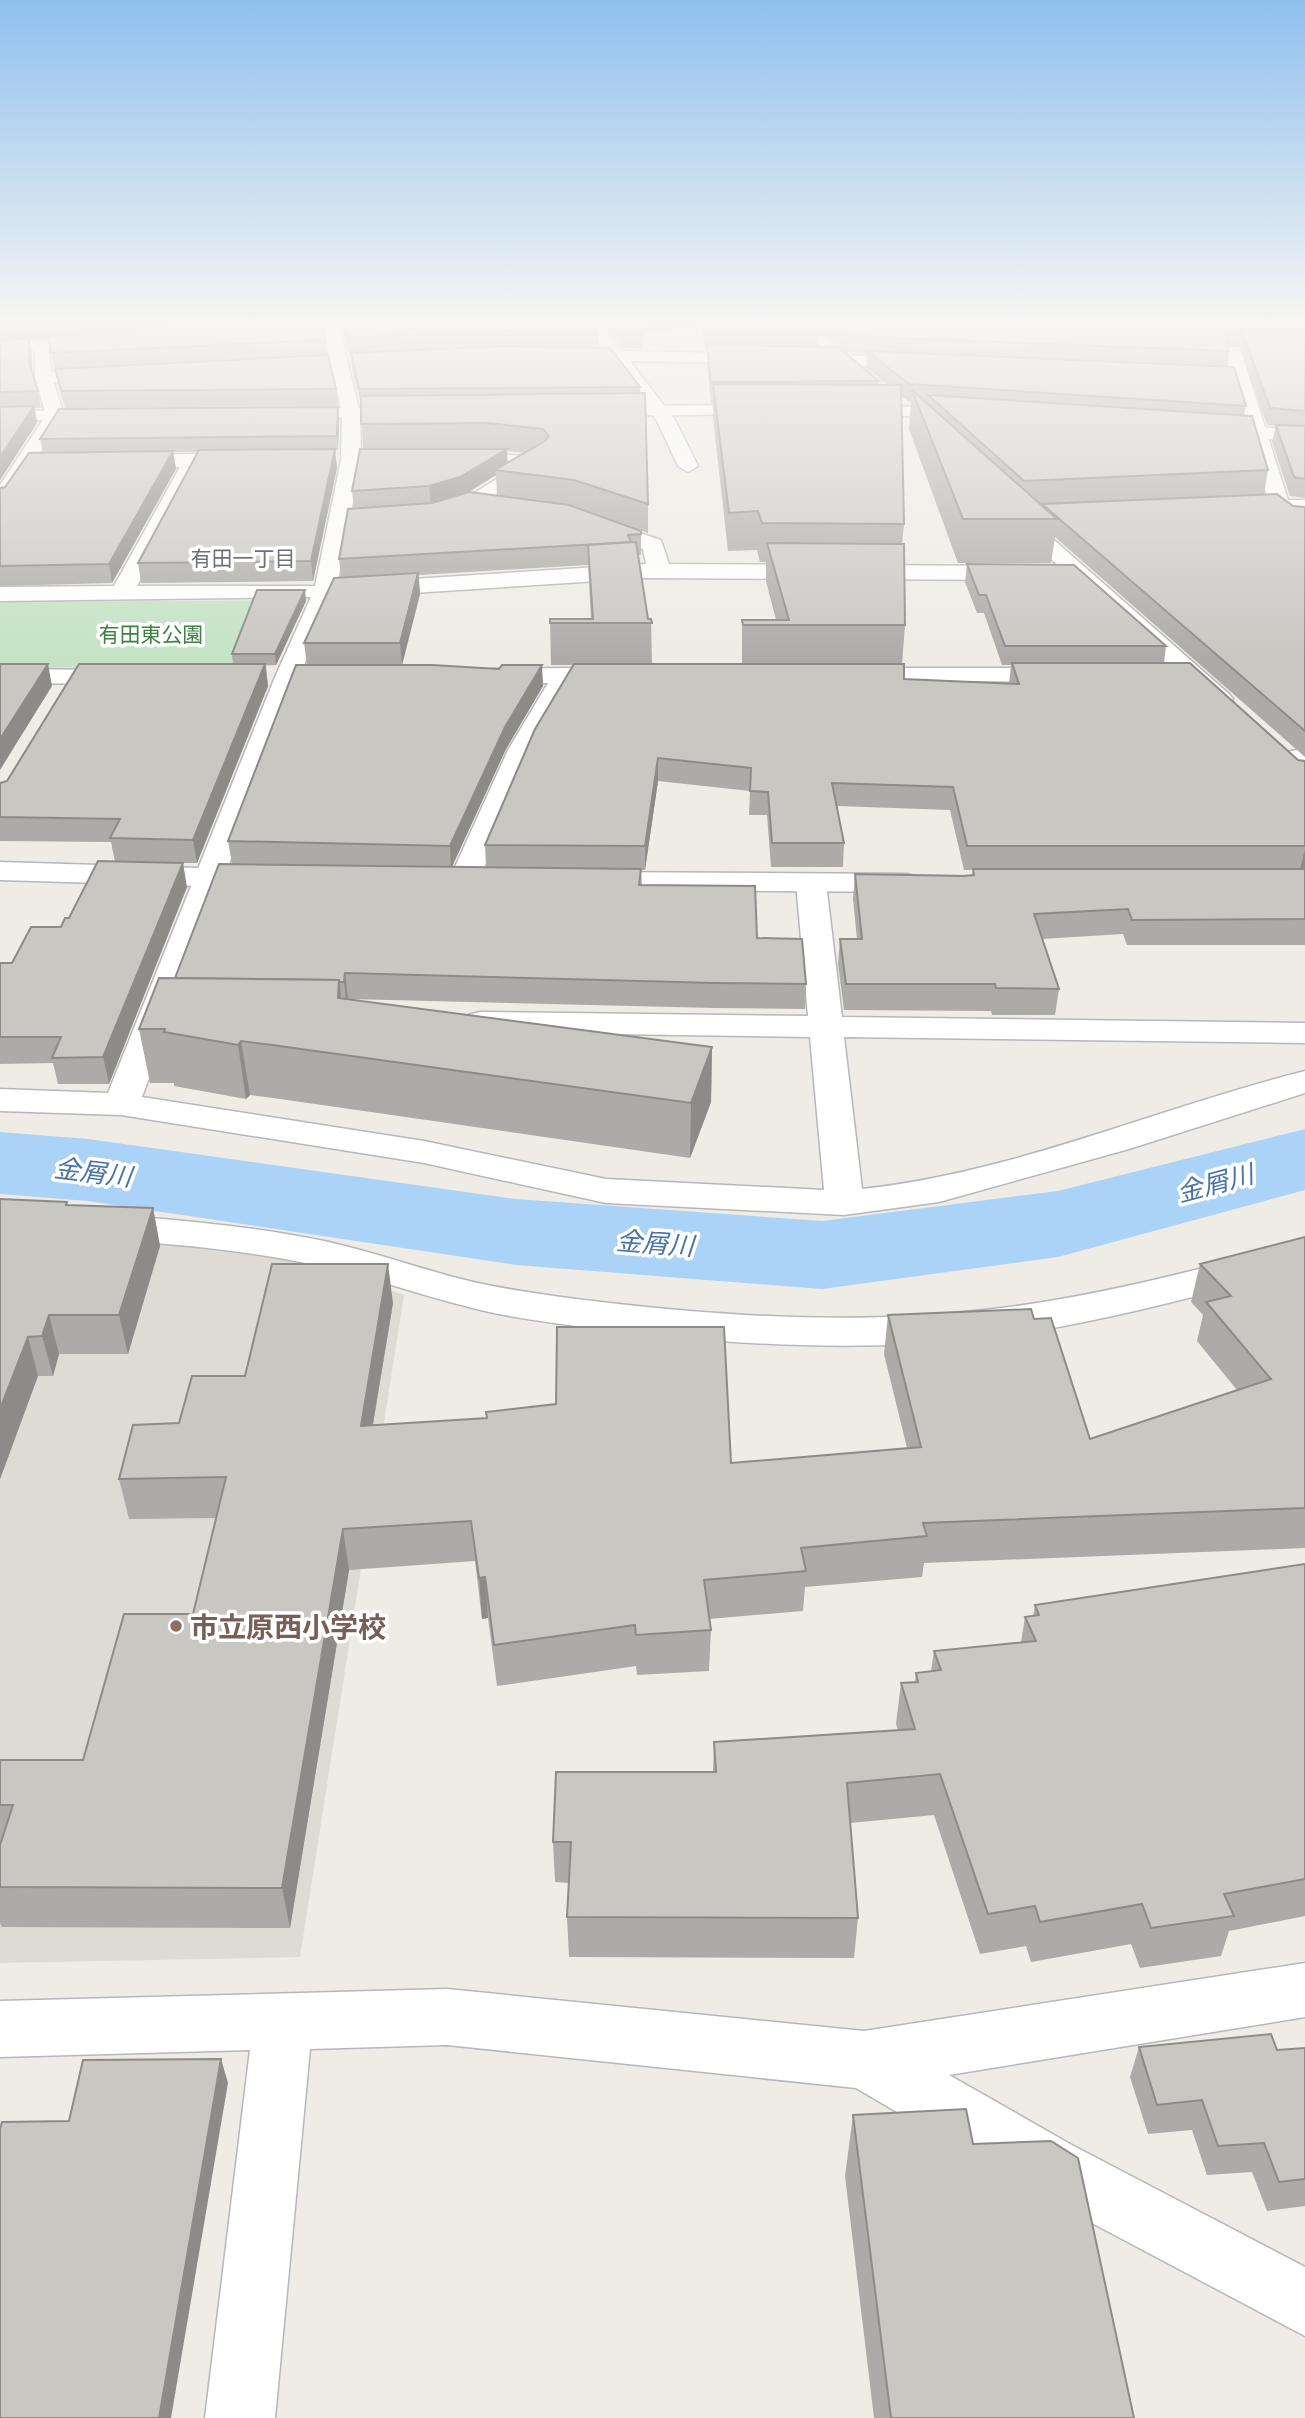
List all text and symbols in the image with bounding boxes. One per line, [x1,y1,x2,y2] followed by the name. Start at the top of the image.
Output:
[191,542,296,574] district label: 有田一丁目
[99,618,204,650] park label: 有田東公園
[52,1148,137,1196] water label: 金屑川
[1172,1153,1261,1212] water label: 金屑川
[615,1221,698,1265] water label: 金屑川
[190,1605,386,1648] place label: 市立原西小学校
[168,1618,184,1634] marker: 市立原西小学校

